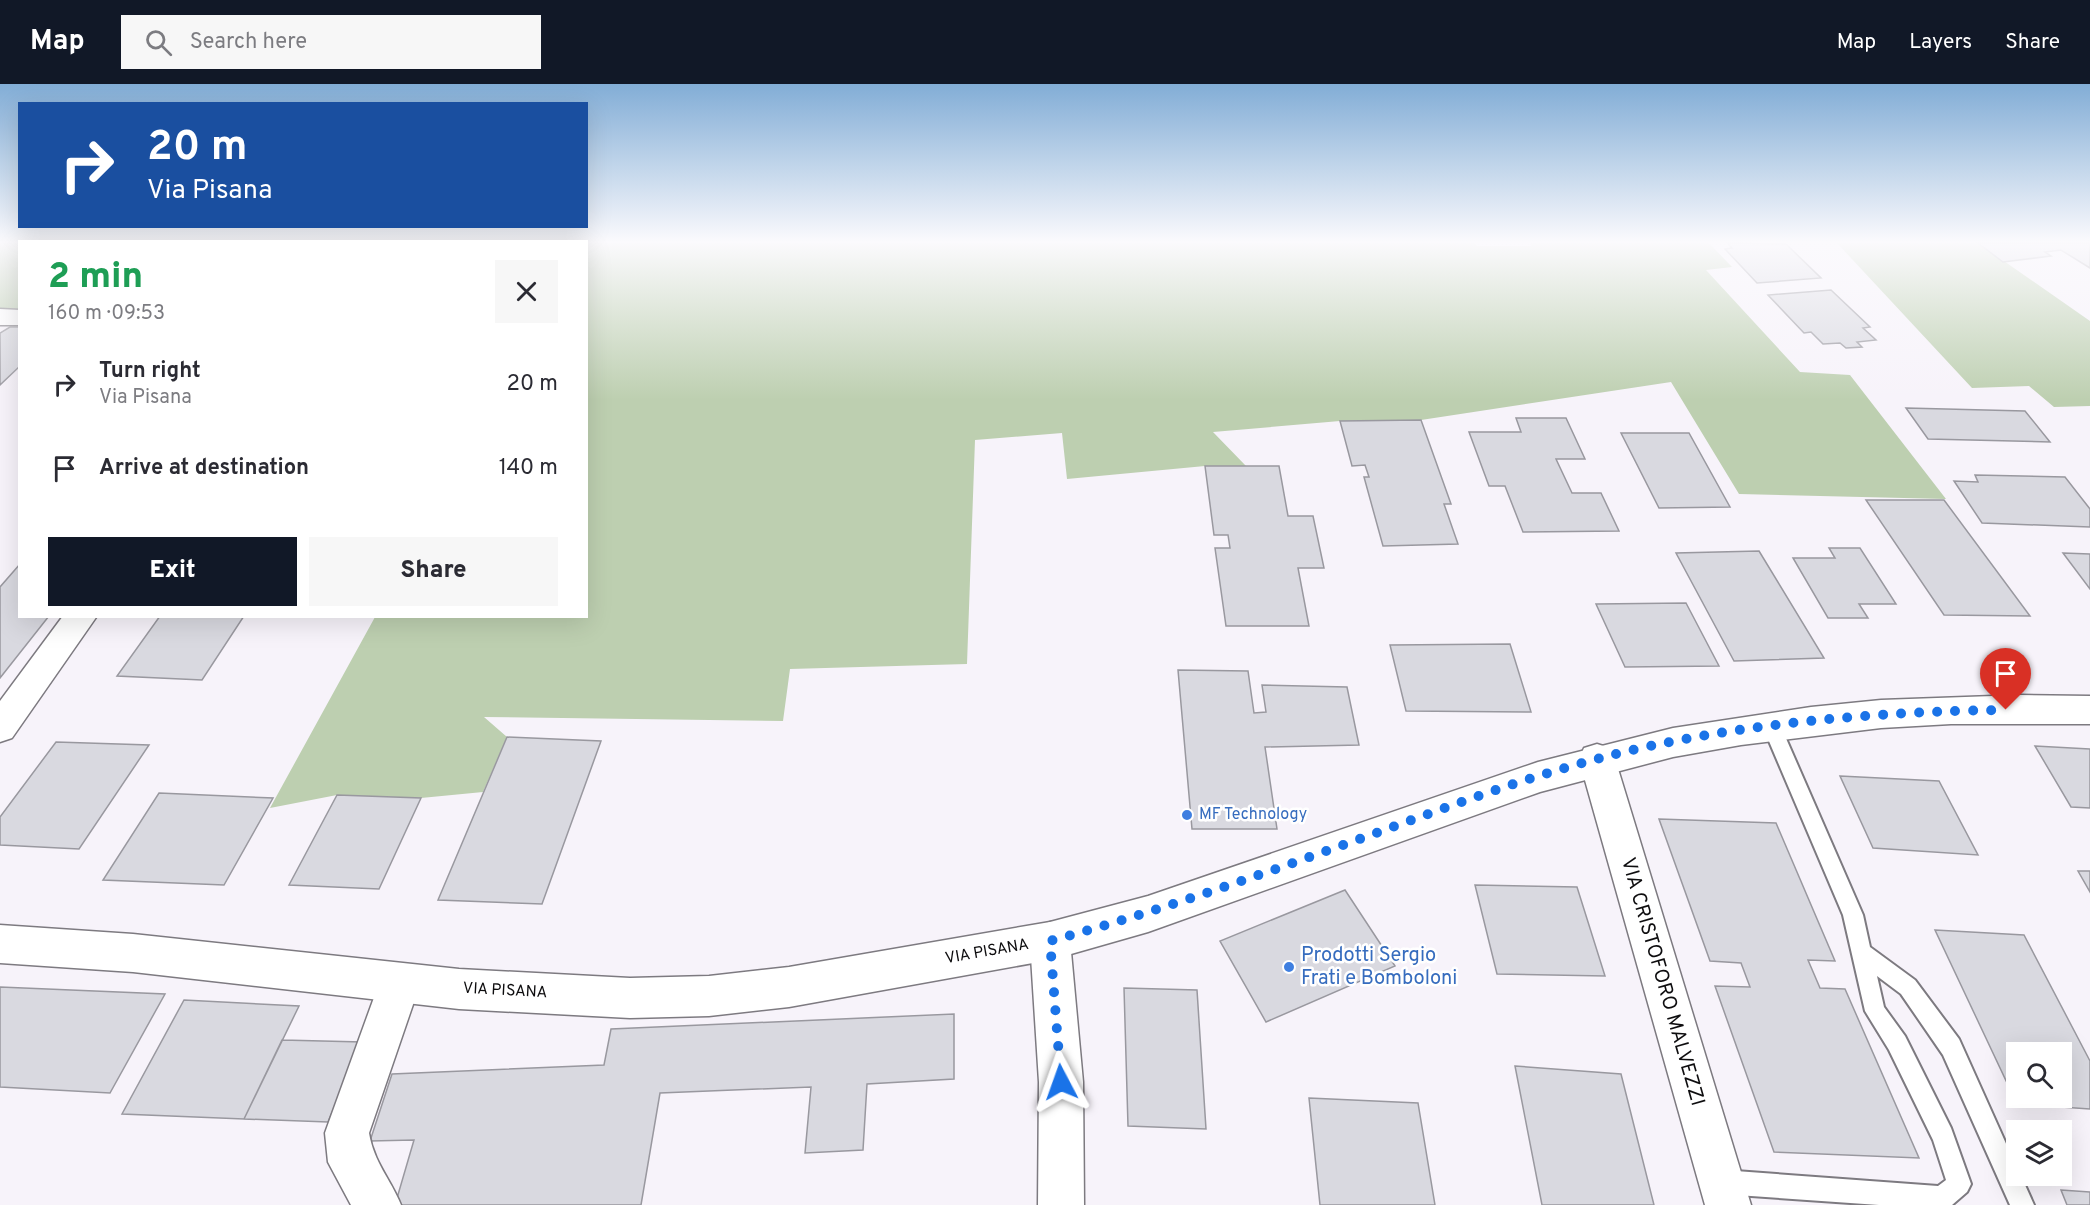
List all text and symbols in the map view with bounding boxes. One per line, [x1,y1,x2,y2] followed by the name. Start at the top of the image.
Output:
[121,15,541,69] search box
[30,24,85,60] text: Map
[142,26,175,59] icon: search
[190,29,307,56] text: Search here
[1837,29,1876,56] text: Map
[1909,29,1972,56] text: Layers
[2005,29,2060,56] text: Share
[147,122,248,175] text: 20 m
[48,126,126,204] icon: right
[147,174,272,208] text: Via Pisana
[48,255,143,301] text: 2 min
[495,260,558,323] button: close
[48,301,165,327] text: 160 m · 09:53
[99,358,201,385] text: Turn right
[48,368,81,401] icon: right
[507,371,558,398] text: 20 m
[99,385,192,411] text: Via Pisana
[48,452,81,485] icon: arrive
[99,455,309,482] text: Arrive at destination
[499,455,558,482] text: 140 m
[48,537,297,606] button: Exit
[309,537,558,606] button: Share
[1980,648,2031,710] pin
[1989,657,2022,690] icon: arrive
[1199,805,1307,825] place label: MF Technology
[1180,808,1194,822] marker: MF Technology
[1614,855,1710,1109] street label: VIA CRISTOFORO MALVEZZI
[944,935,1031,969] street label: VIA PISANA
[1301,943,1457,992] place label: Prodotti Sergio Frati e Bomboloni
[1282,960,1296,974] marker: Prodotti Sergio Frati e Bomboloni
[462,979,548,1003] street label: VIA PISANA
[2006,1042,2072,1186] map controls
[2006,1042,2072,1108] button: search
[1029,1050,1093,1114] position arrow
[2006,1120,2072,1186] button: layers

